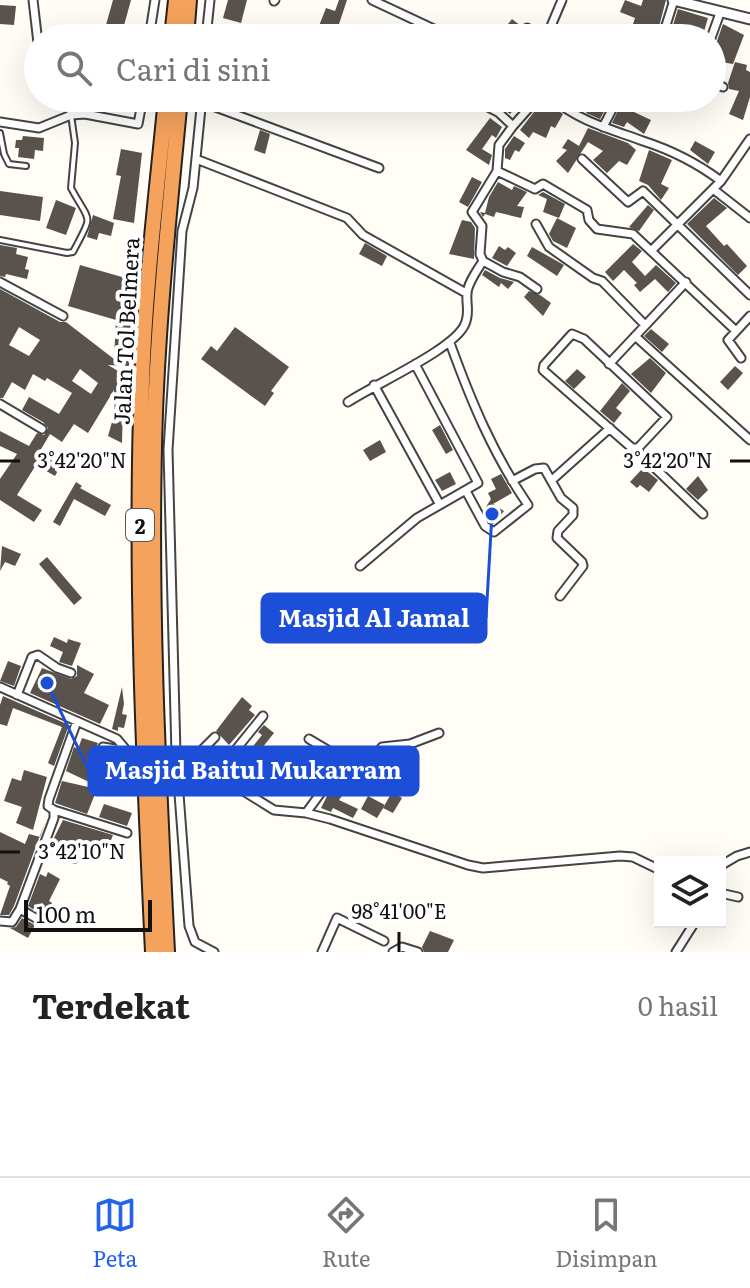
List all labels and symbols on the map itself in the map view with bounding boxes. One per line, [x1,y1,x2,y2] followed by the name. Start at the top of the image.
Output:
[104,236,146,426] street label: Jalan Tol Belmera
[37,444,127,474] text: 3°42'20"N
[623,444,713,474] text: 3°42'20"N
[126,509,154,541] road number: 2
[262,594,486,642] callout: Masjid Al Jamal
[278,599,470,634] text: Masjid Al Jamal
[89,747,418,795] callout: Masjid Baitul Mukarram
[104,751,402,786] text: Masjid Baitul Mukarram
[38,835,126,865] text: 3°42'10"N
[352,895,446,925] text: 98°41'00"E
[24,896,152,932] scale bar

